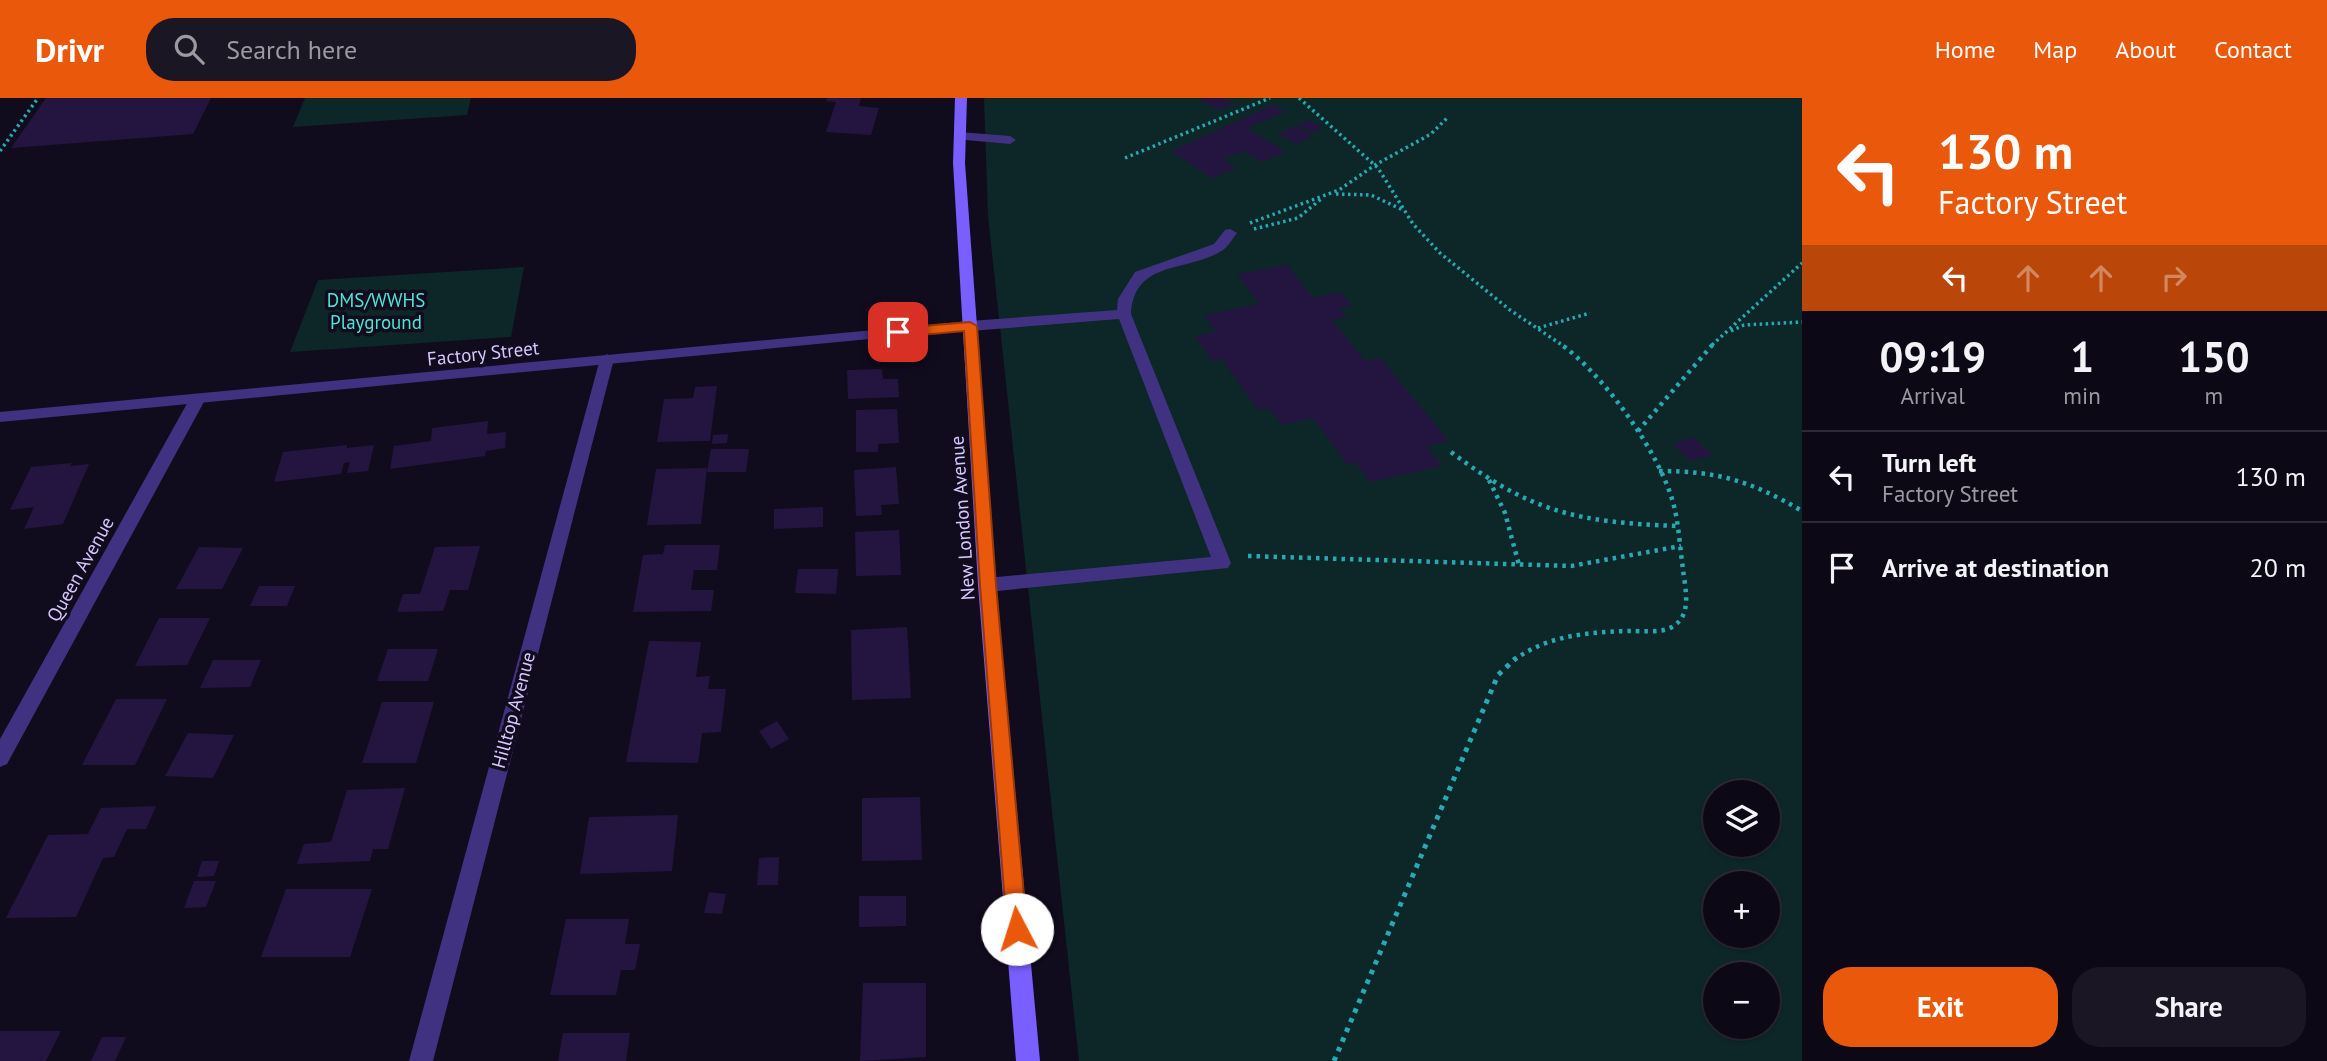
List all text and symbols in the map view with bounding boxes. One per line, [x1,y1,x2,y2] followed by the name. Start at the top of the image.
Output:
[146,18,636,81] search box
[35,28,104,71] text: Drivr
[170,30,208,68] icon: search
[226,33,357,66] text: Search here
[1935,34,1995,65] text: Home
[2033,34,2077,65] text: Map
[2115,34,2176,65] text: About
[2214,34,2292,65] text: Contact
[1938,119,2073,183] text: 130 m
[1823,126,1914,217] icon: left
[1938,181,2127,223] text: Factory Street
[1936,259,1974,297] icon: left
[2009,259,2047,297] icon: ahead
[2082,259,2120,297] icon: ahead
[2155,259,2193,297] icon: right
[327,288,425,334] park label: DMS/WWHS Playground
[868,302,928,362] pin
[879,313,917,351] icon: arrive
[1879,329,1986,384] text: 09:19
[2070,329,2094,384] text: 1
[2178,329,2250,384] text: 150
[426,335,541,371] street label: Factory Street
[1900,381,1965,410] text: Arrival
[2063,381,2101,410] text: min
[2205,381,2223,410] text: m
[944,435,980,601] street label: New London Avenue
[1882,446,1976,479] text: Turn left
[1823,458,1861,496] icon: left
[2235,460,2306,493] text: 130 m
[1882,479,2018,508] text: Factory Street
[41,512,119,626] street label: Queen Avenue
[1823,549,1861,587] icon: arrive
[1882,551,2109,584] text: Arrive at destination
[2250,551,2306,584] text: 20 m
[486,649,540,771] street label: Hilltop Avenue
[1703,780,1780,1039] map controls
[1703,780,1780,857] button: layers
[1703,871,1780,948] button: +
[980,892,1054,966] position arrow
[1703,962,1780,1039] button: −
[1823,967,2058,1047] button: Exit
[2072,967,2306,1047] button: Share

